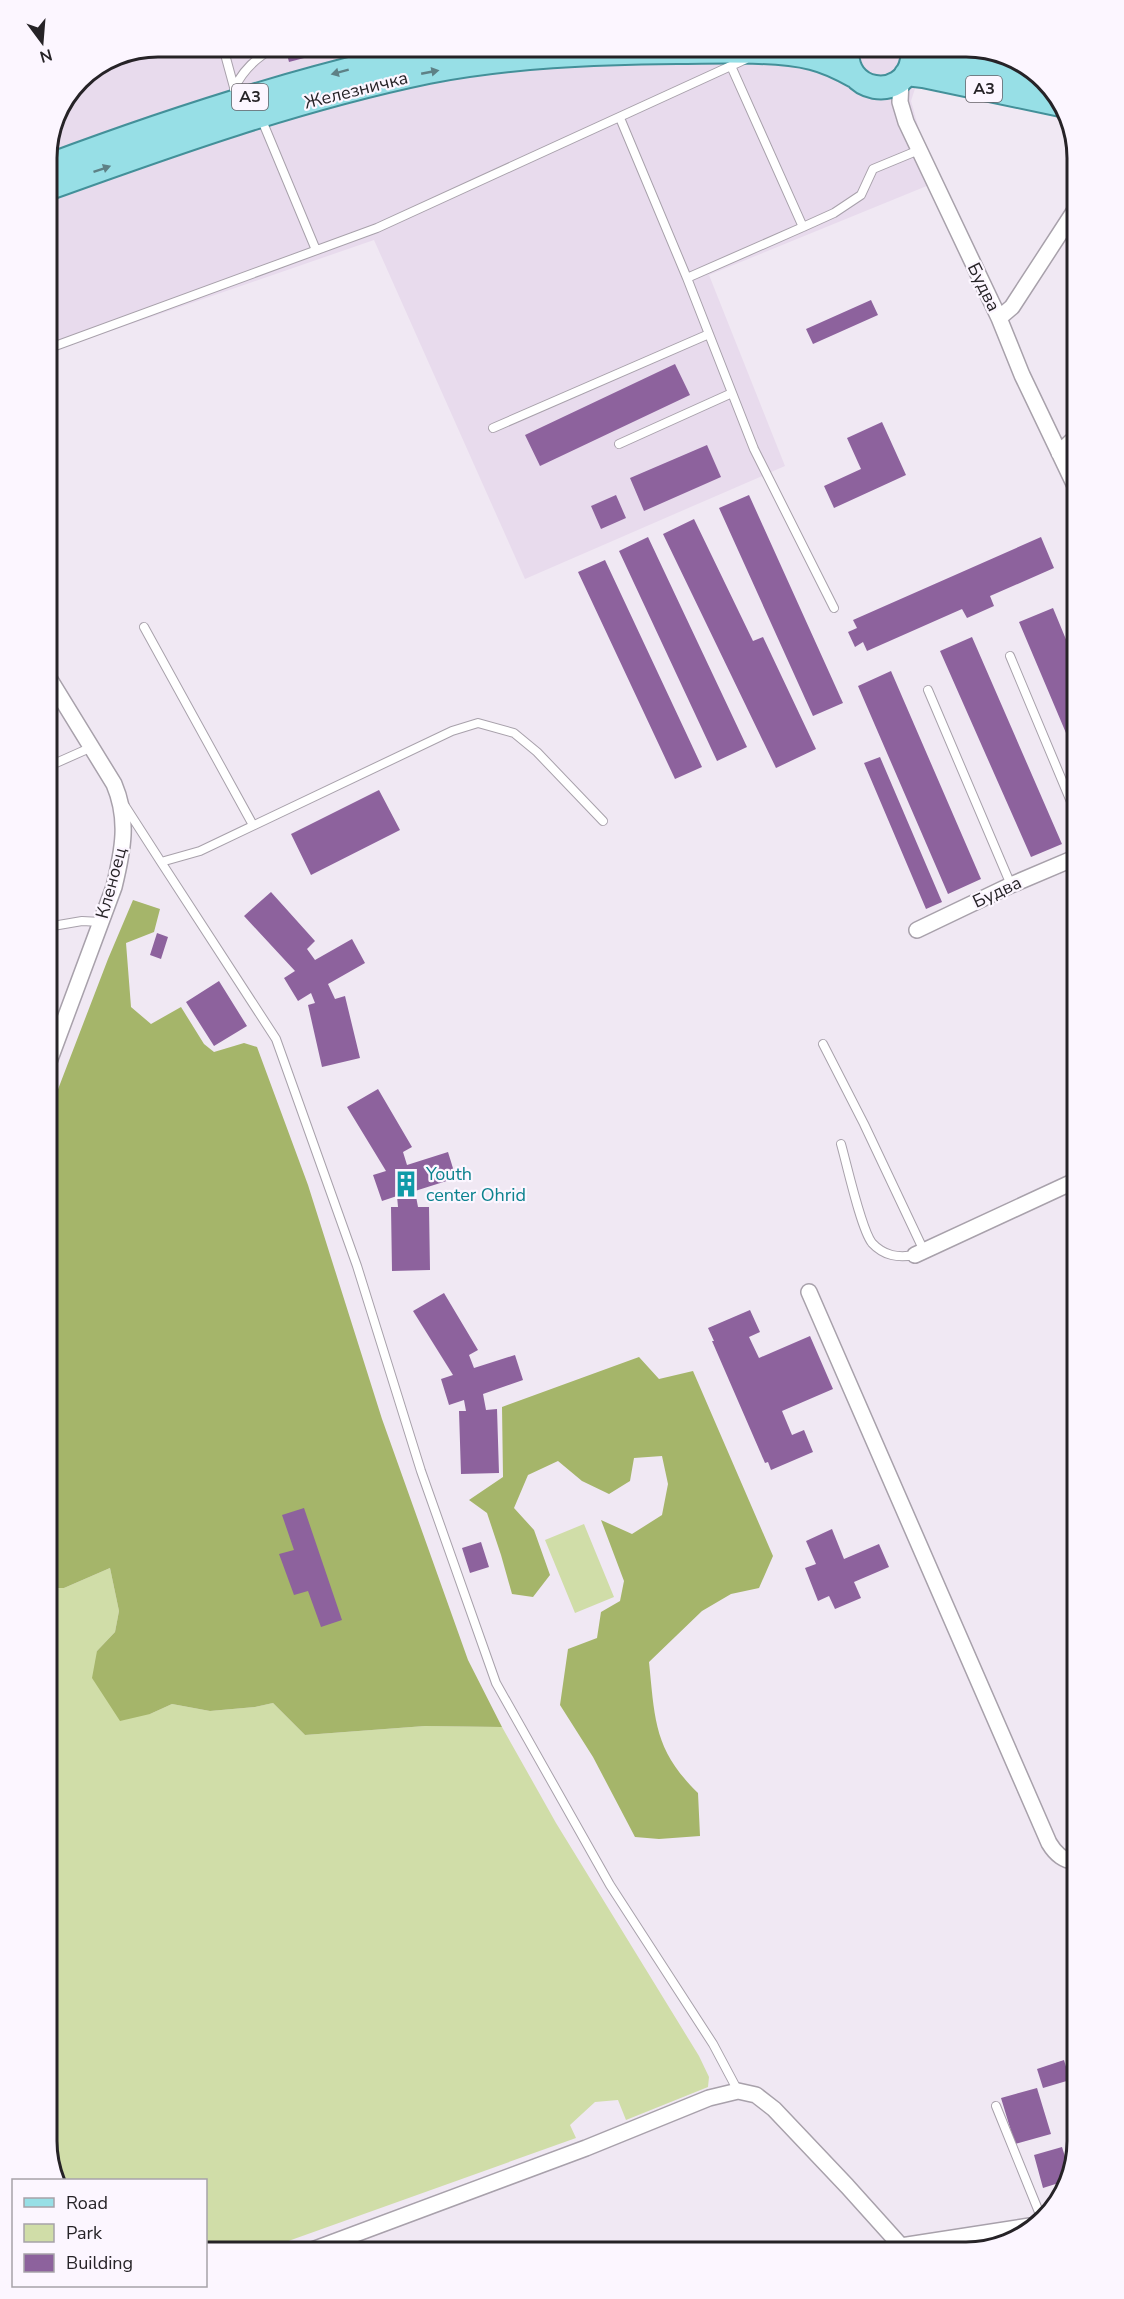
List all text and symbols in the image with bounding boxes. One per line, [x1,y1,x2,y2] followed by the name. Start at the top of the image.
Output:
[12,12,72,72] north arrow
[37,43,55,68] text: N
[302,65,410,115] street label: Железничка
[420,67,439,76] one-way arrow
[331,68,349,77] one-way arrow
[966,76,1002,102] road number: A3
[232,84,268,110] road number: A3
[93,164,111,174] one-way arrow
[962,259,1006,315] street label: Будва
[90,844,132,921] street label: Кленоец
[969,870,1025,914] street label: Будва
[425,1162,526,1207] place label: Youth center Ohrid
[391,1169,421,1199] building icon: Youth center Ohrid
[12,2179,207,2287] legend
[66,2191,108,2215] text: Road
[66,2221,103,2245] text: Park
[66,2251,133,2275] text: Building

